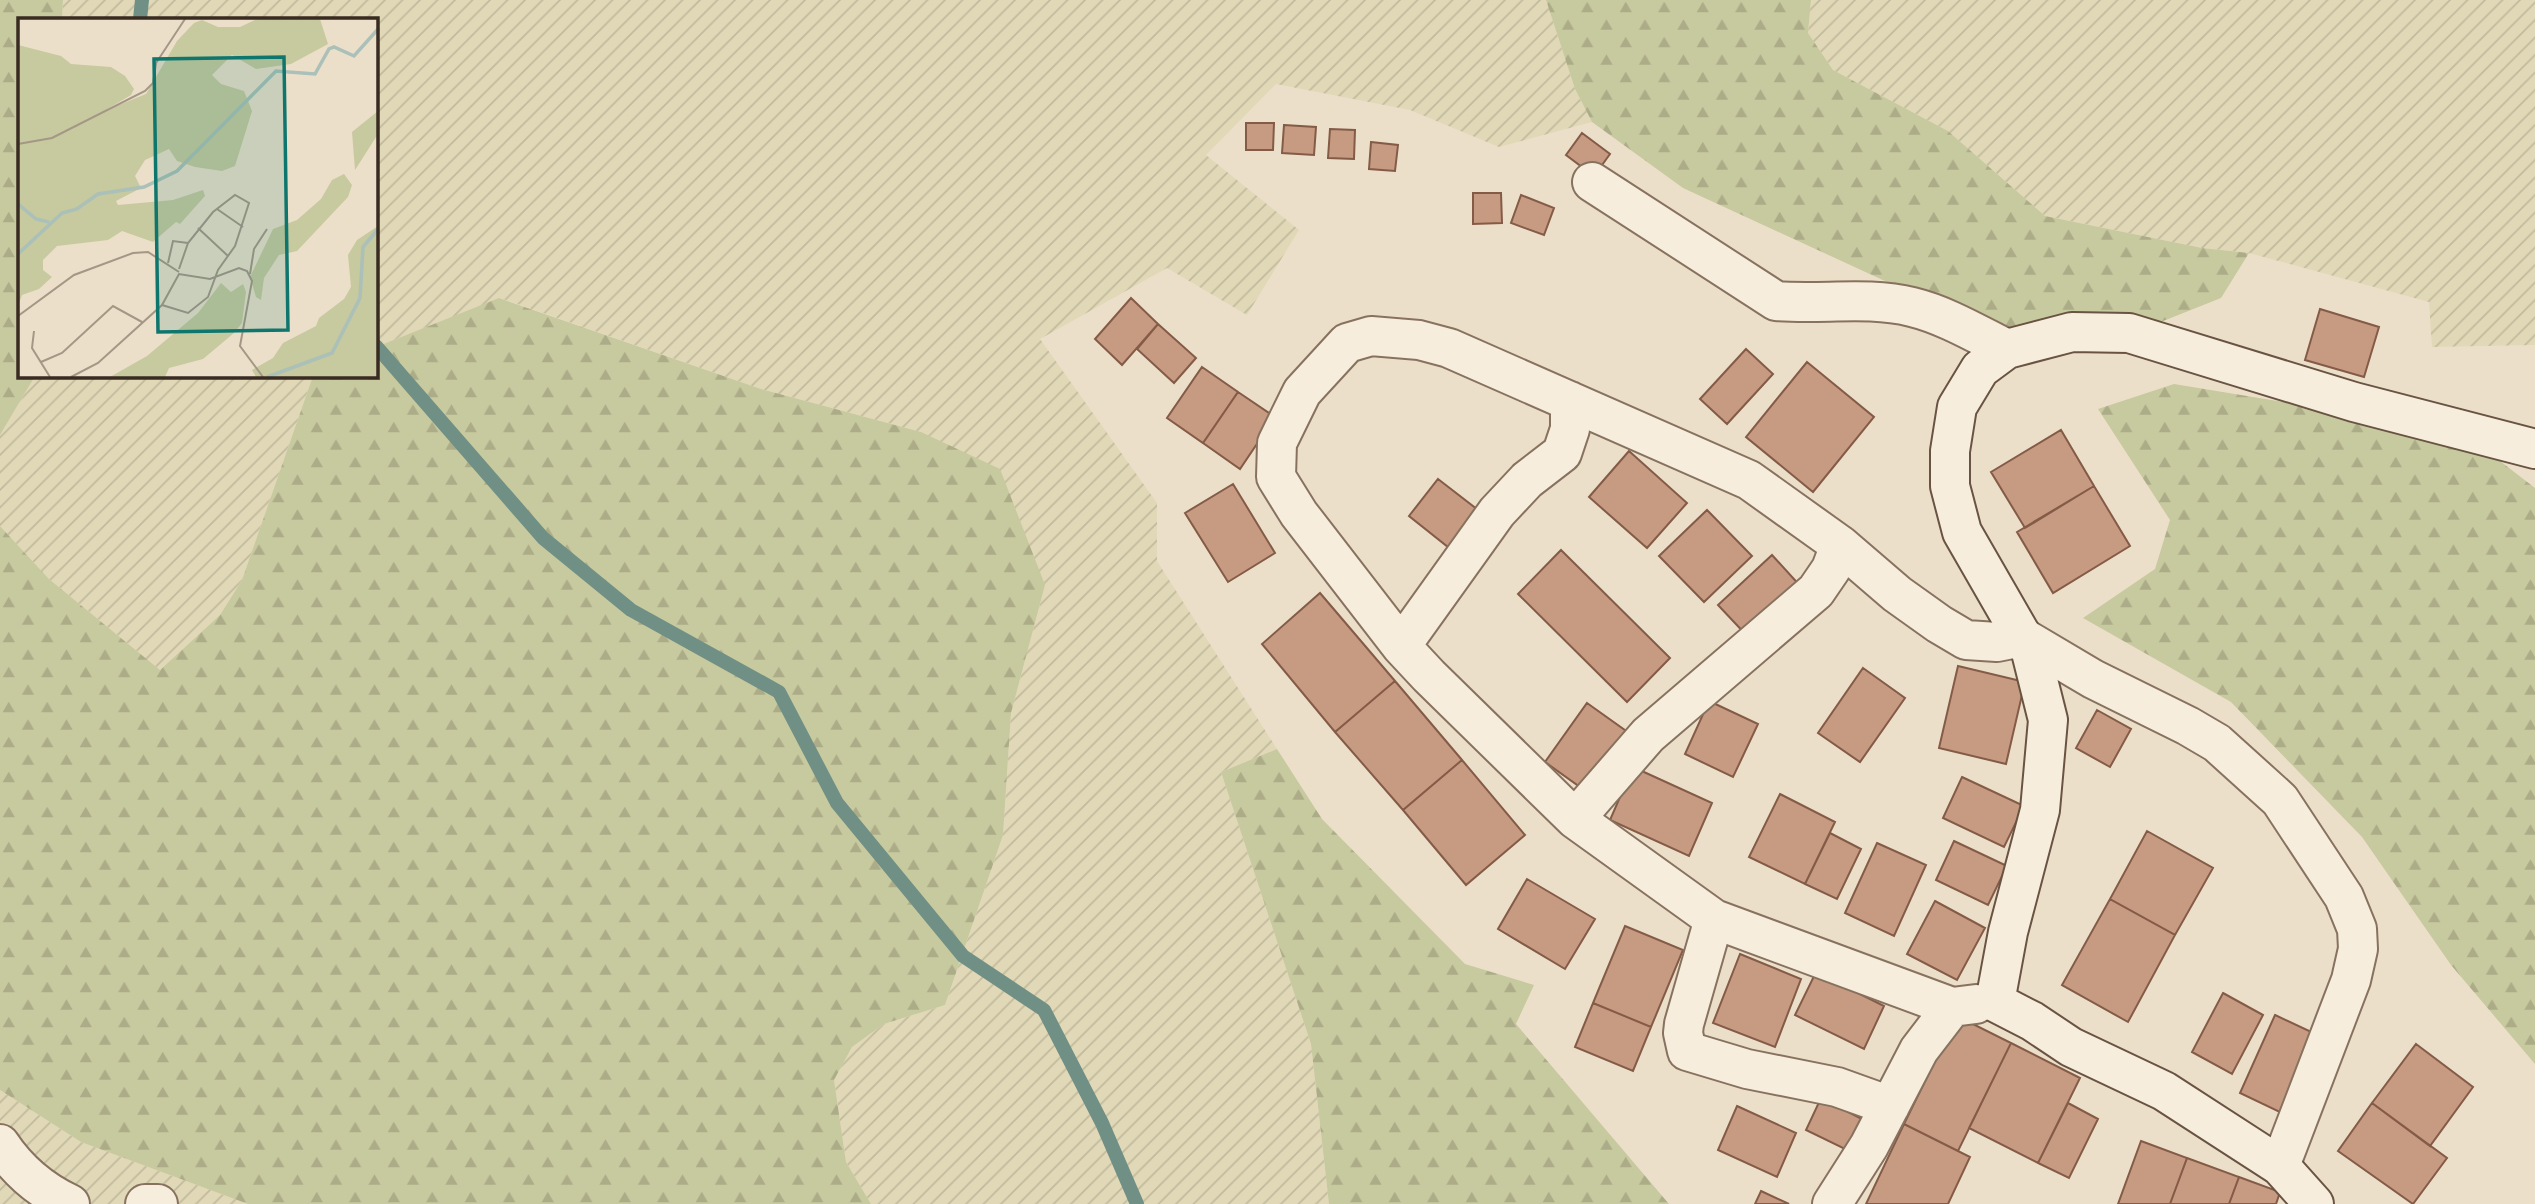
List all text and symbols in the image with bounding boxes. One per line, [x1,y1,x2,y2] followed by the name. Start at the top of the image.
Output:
[18,18,378,378] inset map

